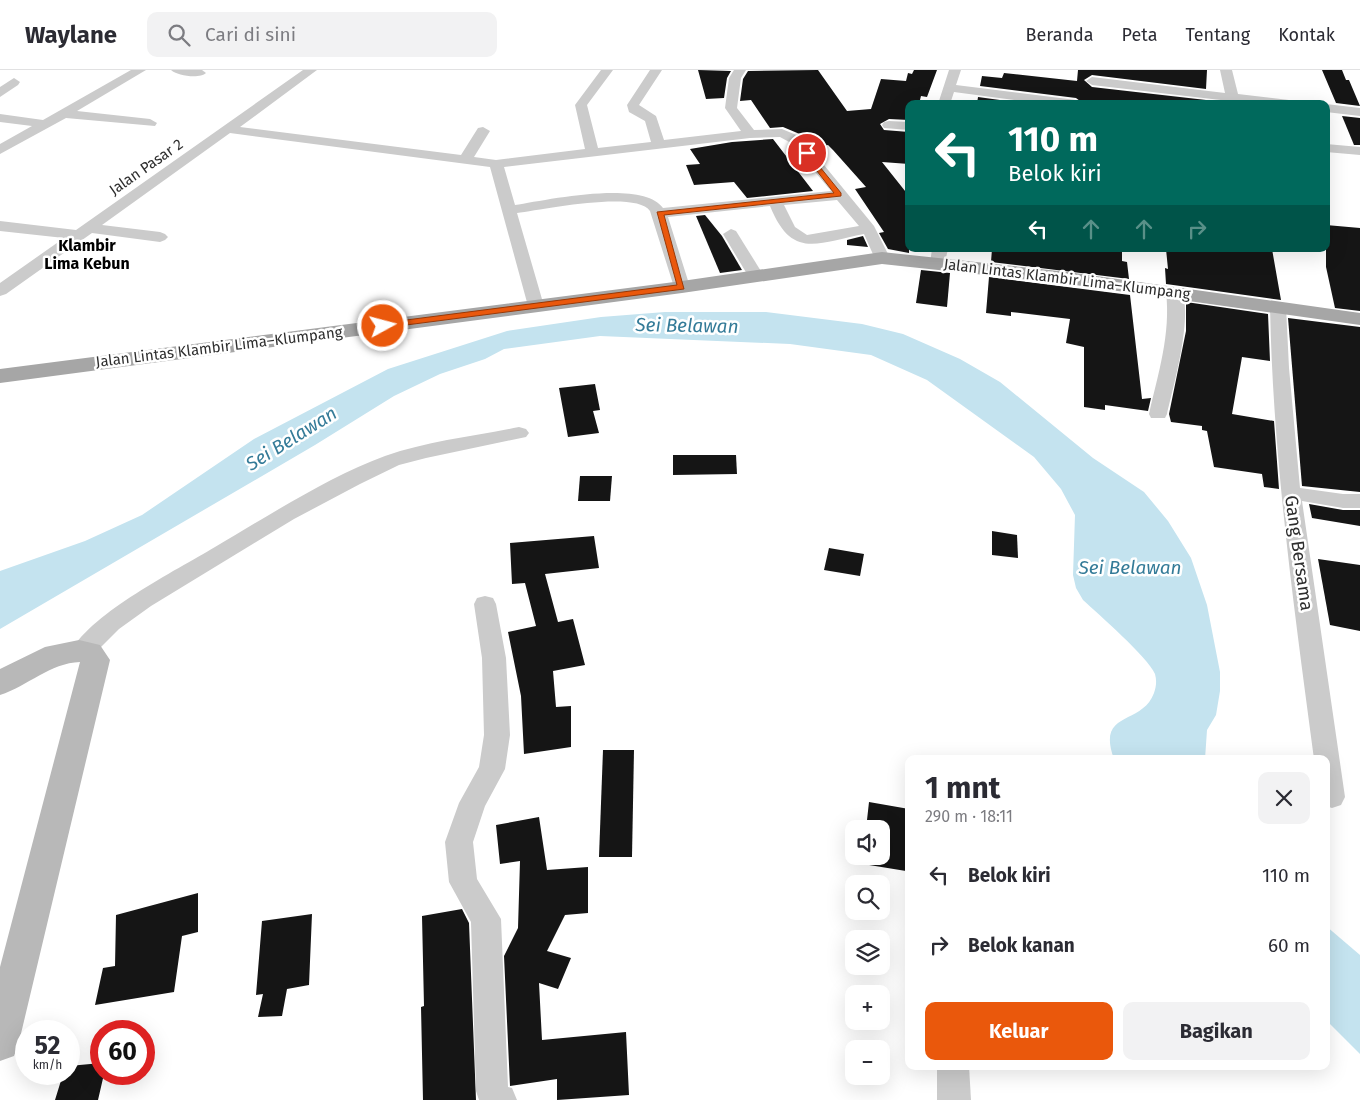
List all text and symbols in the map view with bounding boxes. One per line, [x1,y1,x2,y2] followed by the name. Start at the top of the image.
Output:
[147,12,497,57] search box
[25,21,117,49] text: Waylane
[165,21,193,49] icon: search
[205,23,296,46] text: Cari di sini
[1026,24,1094,46] text: Beranda
[1122,24,1157,46] text: Peta
[1185,24,1250,46] text: Tentang
[1278,24,1335,46] text: Kontak
[1008,118,1098,160] text: 110 m
[925,120,990,185] icon: left
[786,132,828,174] pin
[106,135,186,199] street label: Jalan Pasar 2
[793,139,821,167] icon: arrive
[1008,160,1102,187] text: Belok kiri
[1024,215,1052,243] icon: left
[1077,215,1105,243] icon: ahead
[1130,215,1158,243] icon: ahead
[1183,215,1211,243] icon: right
[44,236,130,273] district label: Klambir Lima Kebun
[943,255,1192,303] street label: Jalan Lintas Klambir Lima–Klumpang
[356,299,408,351] position arrow
[634,313,739,338] water label: Sei Belawan
[95,323,344,371] street label: Jalan Lintas Klambir Lima–Klumpang
[241,401,341,476] water label: Sei Belawan
[1280,494,1318,612] street label: Gang Bersama
[1077,556,1182,579] water label: Sei Belawan
[925,770,1000,806] text: 1 mnt
[1258,772,1310,824] button: close
[925,807,1013,826] text: 290 m · 18:11
[845,820,890,1085] map controls
[845,820,890,865] button: sound
[925,861,953,889] icon: left
[968,864,1051,887] text: Belok kiri
[1262,864,1310,887] text: 110 m
[845,875,890,920] button: search
[845,930,890,975] button: layers
[925,931,953,959] icon: right
[968,934,1075,957] text: Belok kanan
[1268,934,1310,957] text: 60 m
[845,985,890,1030] button: +
[925,1002,1113,1060] button: Keluar
[1123,1002,1310,1060] button: Bagikan
[90,1020,155,1085] speed limit sign: 60
[35,1031,60,1061] text: 52
[845,1040,890,1085] button: −
[33,1058,62,1072] text: km/h

